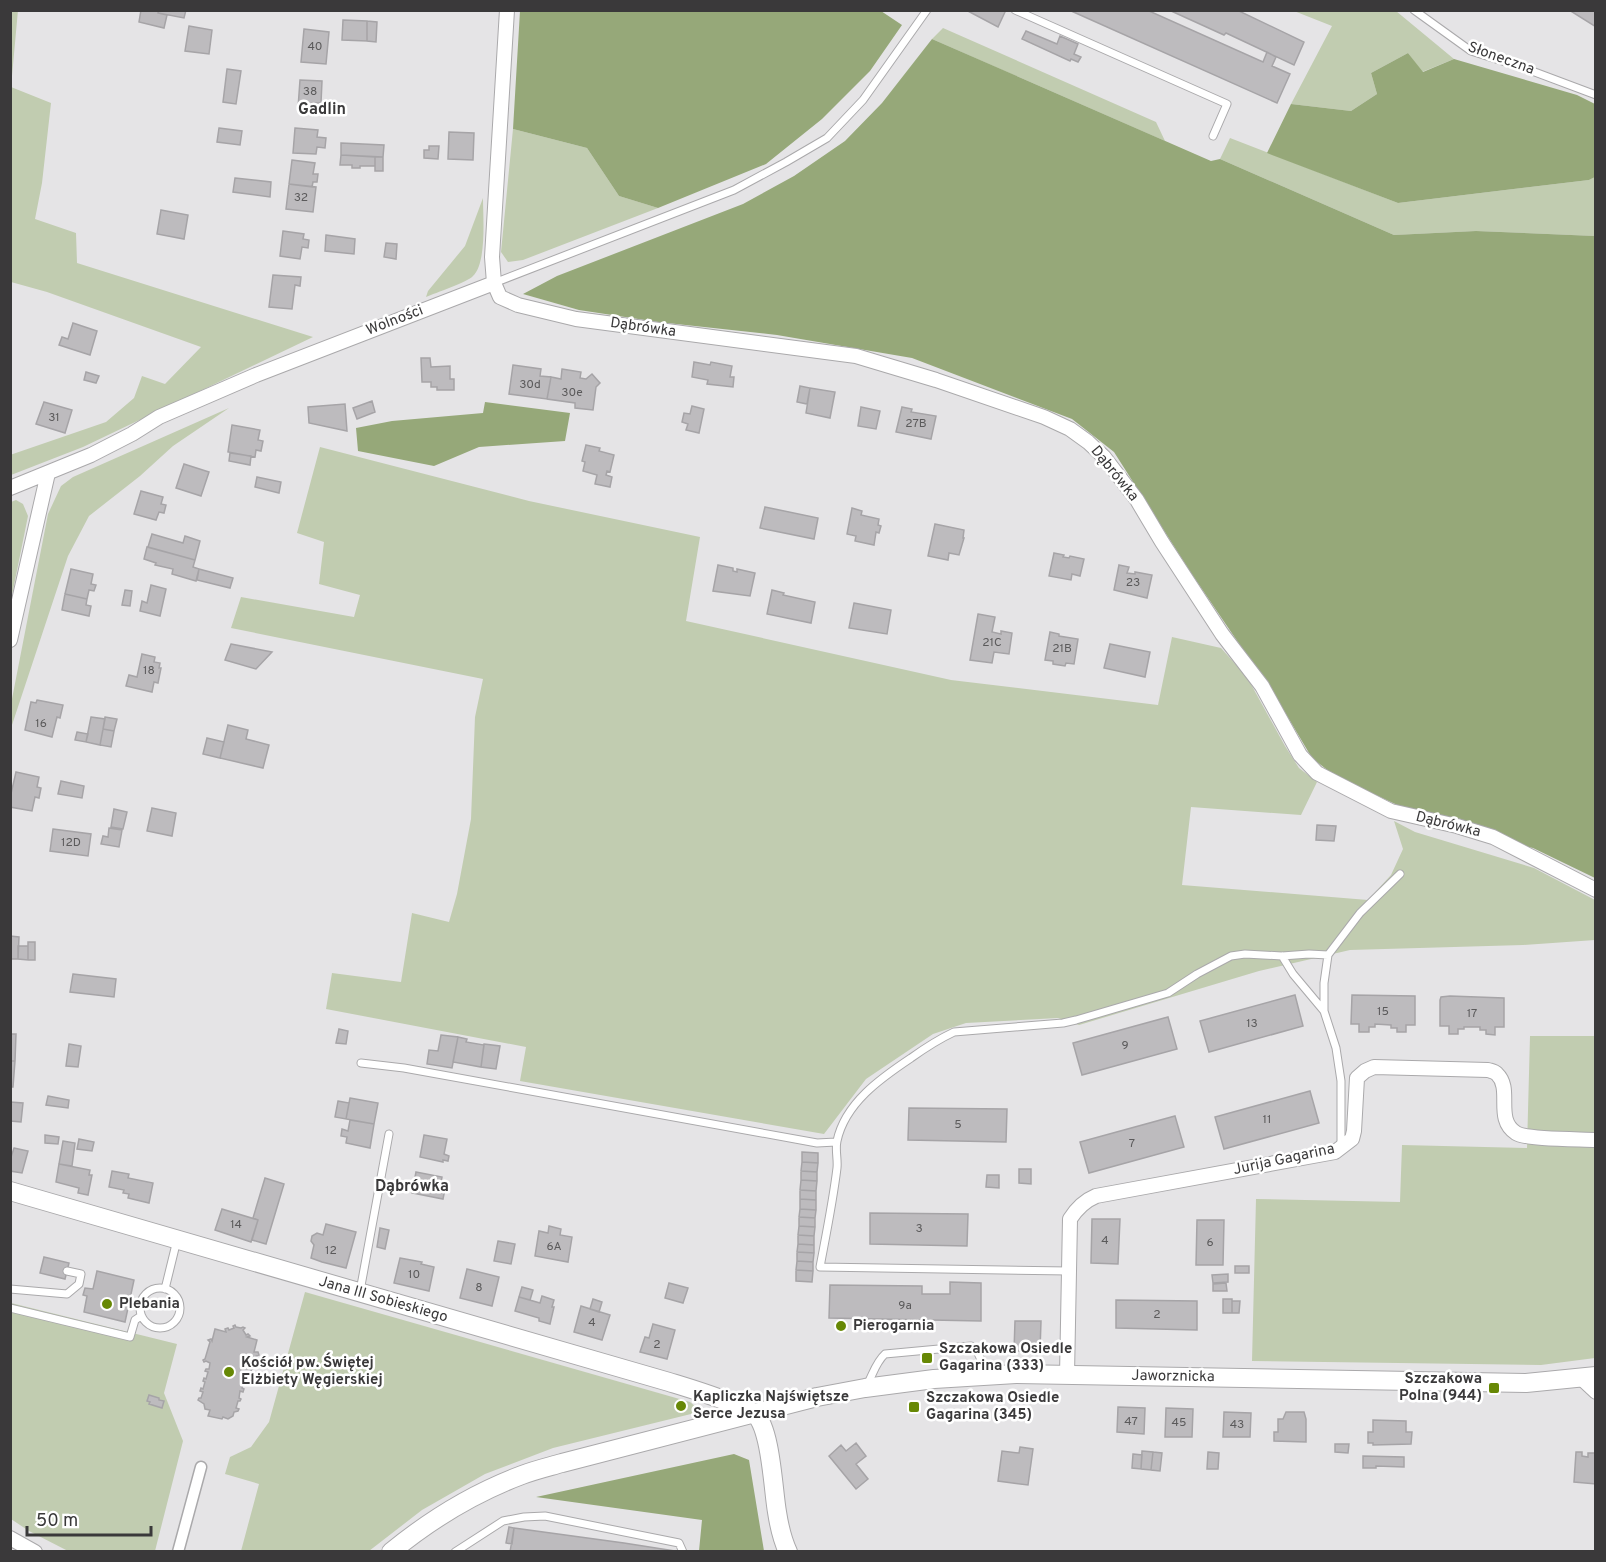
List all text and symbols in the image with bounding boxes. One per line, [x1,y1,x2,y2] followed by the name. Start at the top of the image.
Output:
[1465,38,1537,80] street label: Słoneczna
[307,39,323,55] house number: 40
[303,84,317,100] house number: 38
[298,100,346,120] district label: Gadlin
[294,190,308,206] house number: 32
[364,301,426,341] street label: Wolności
[609,314,677,342] street label: Dąbrówka
[519,377,541,393] house number: 30d
[561,385,583,401] house number: 30e
[48,410,60,426] house number: 31
[905,416,927,432] house number: 27B
[1086,442,1142,506] street label: Dąbrówka
[1126,575,1140,591] house number: 23
[982,635,1002,651] house number: 21C
[1052,641,1072,657] house number: 21B
[143,663,155,679] house number: 18
[35,716,47,732] house number: 16
[1414,808,1482,842] street label: Dąbrówka
[61,835,81,851] house number: 12D
[1377,1004,1389,1020] house number: 15
[1467,1006,1477,1022] house number: 17
[1246,1016,1258,1032] house number: 13
[1121,1038,1129,1054] house number: 9
[1263,1112,1271,1128] house number: 11
[954,1117,962,1133] house number: 5
[1129,1136,1135,1152] house number: 7
[1232,1140,1336,1180] street label: Jurija Gagarina
[375,1177,449,1197] district label: Dąbrówka
[230,1217,242,1233] house number: 14
[915,1221,923,1237] house number: 3
[1101,1233,1109,1249] house number: 4
[1206,1235,1214,1251] house number: 6
[546,1239,562,1255] house number: 6A
[325,1243,337,1259] house number: 12
[408,1267,420,1283] house number: 10
[316,1272,450,1328] street label: Jana III Sobieskiego
[475,1280,483,1296] house number: 8
[119,1295,180,1314] place label: Plebania
[100,1297,114,1311] marker: Plebania
[898,1298,912,1314] house number: 9a
[1153,1307,1161,1323] house number: 2
[588,1315,596,1331] house number: 4
[853,1317,934,1336] place label: Pierogarnia
[834,1319,848,1333] marker: Pierogarnia
[653,1337,661,1353] house number: 2
[939,1340,1072,1376] place label: Szczakowa Osiedle Gagarina (333)
[920,1351,934,1365] marker: Szczakowa Osiedle Gagarina (333)
[241,1352,383,1390] place label: Kościół pw. Świętej Elżbiety Węgierskiej
[222,1365,236,1379] marker: Kościół pw. Świętej Elżbiety Węgierskiej
[1131,1367,1215,1387] street label: Jaworznicka
[1399,1370,1482,1406] place label: Szczakowa Polna (944)
[1487,1381,1501,1395] marker: Szczakowa Polna (944)
[693,1388,849,1424] place label: Kapliczka Najświętsze Serce Jezusa
[926,1389,1059,1425] place label: Szczakowa Osiedle Gagarina (345)
[674,1399,688,1413] marker: Kapliczka Najświętsze Serce Jezusa
[907,1400,921,1414] marker: Szczakowa Osiedle Gagarina (345)
[1124,1414,1138,1430] house number: 47
[1172,1415,1186,1431] house number: 45
[1230,1417,1244,1433] house number: 43
[27,1499,152,1537] scale bar
[36,1510,78,1533] text: 50 m

